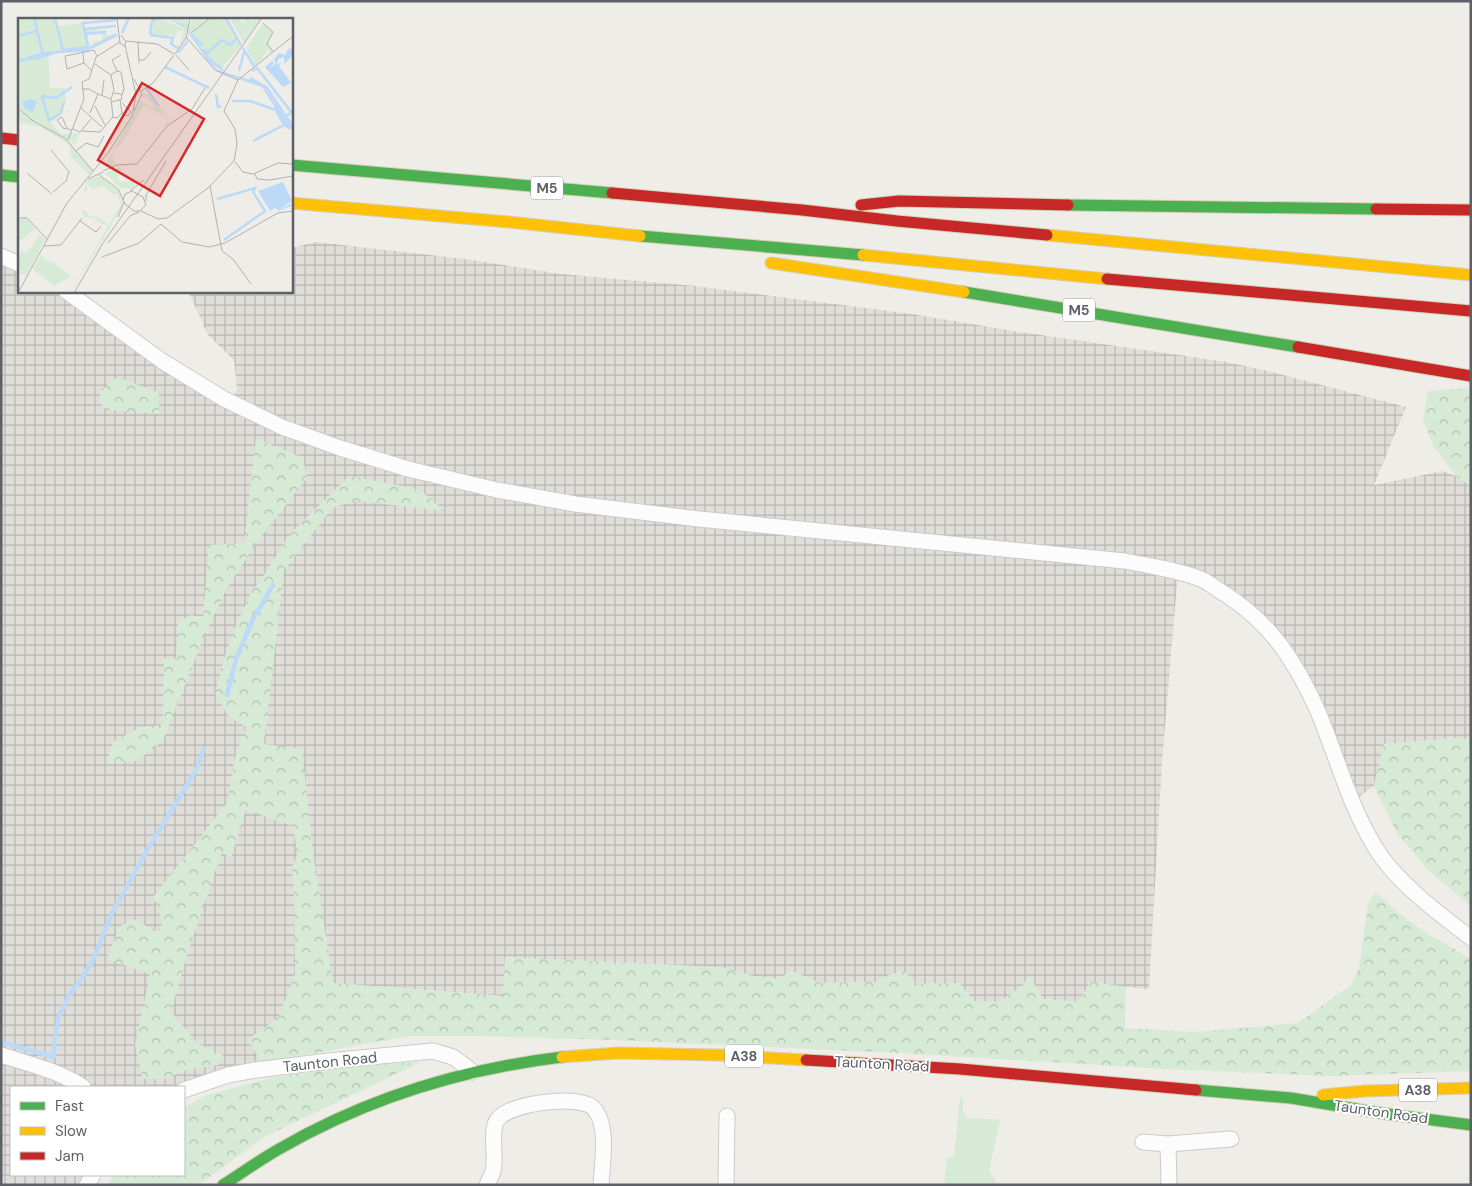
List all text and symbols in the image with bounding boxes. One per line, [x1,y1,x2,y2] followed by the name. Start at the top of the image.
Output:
[18,18,292,292] inset map
[531,177,563,200] road number: M5
[1063,298,1095,322] road number: M5
[725,1044,763,1068] road number: A38
[282,1047,378,1077] street label: Taunton Road
[834,1052,930,1076] street label: Taunton Road
[1399,1078,1437,1102] road number: A38
[10,1086,185,1176] legend
[55,1096,84,1116] text: Fast
[1333,1096,1429,1128] street label: Taunton Road
[55,1121,88,1141] text: Slow
[55,1146,84,1166] text: Jam

